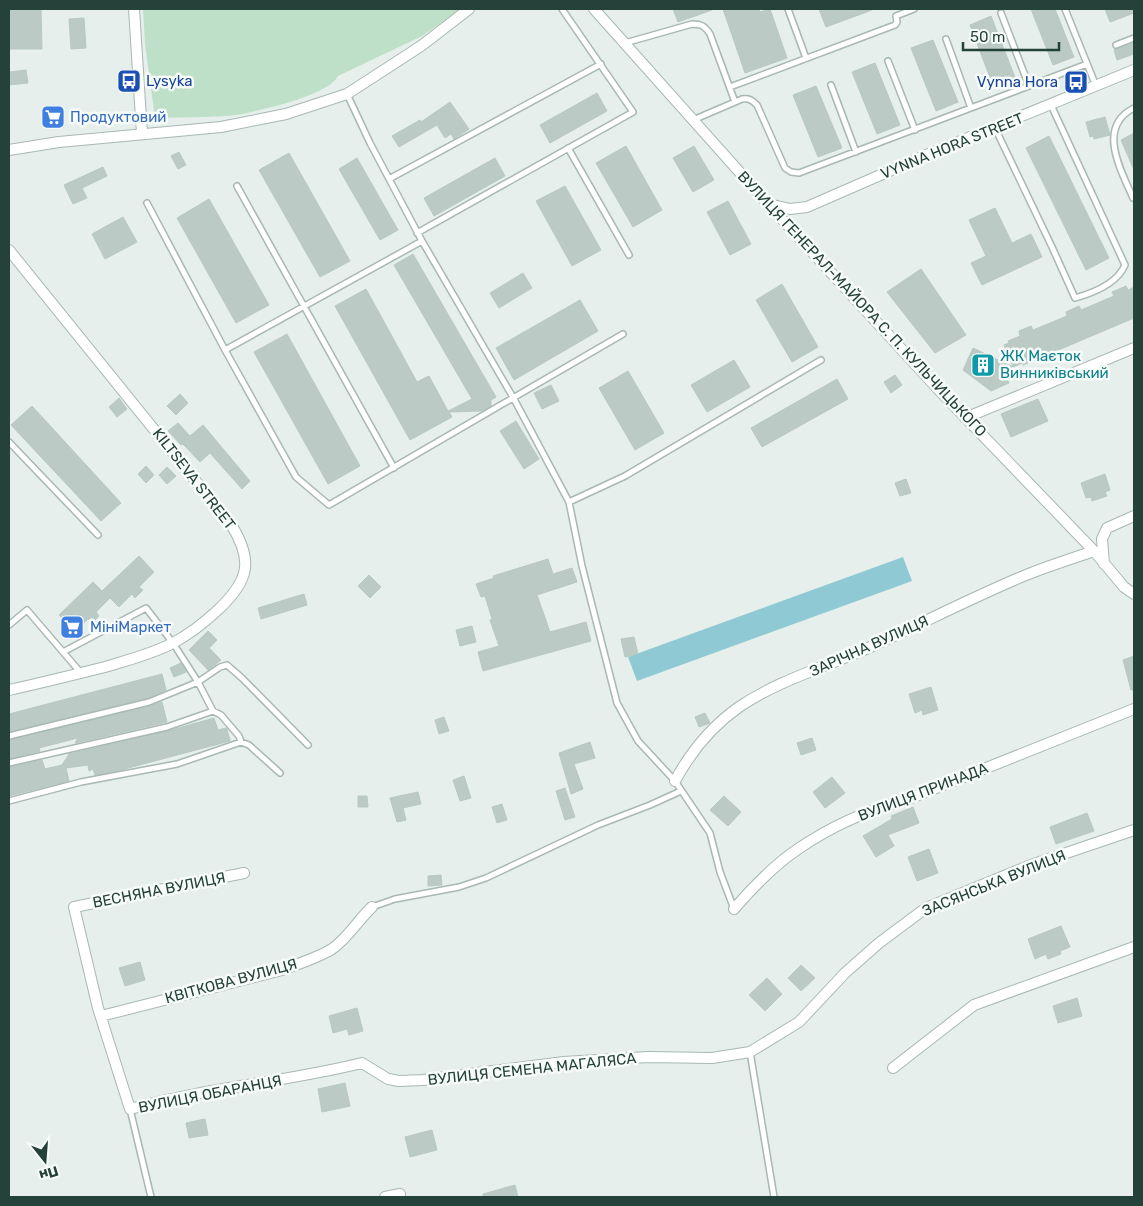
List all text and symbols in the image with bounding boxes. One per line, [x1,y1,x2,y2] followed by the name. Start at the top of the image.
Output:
[963,20,1059,52] scale bar
[970,28,1005,46] text: 50 m
[116,68,142,94] bus stop icon: Lysyka
[1063,69,1089,95] bus stop icon: Vynna Hora
[146,72,193,90] place label: Lysyka
[977,73,1058,91] place label: Vynna Hora
[40,104,66,130] supermarket icon: Продуктовий
[70,108,167,126] place label: Продуктовий
[878,109,1026,183] street label: VYNNA HORA STREET
[734,168,990,440] street label: ВУЛИЦЯ ГЕНЕРАЛ-МАЙОРА С. П. КУЛЬЧИЦЬКОГО
[1000,347,1109,382] place label: ЖК Маєток Винниківський
[970,352,996,378] building icon: ЖК Маєток Винниківський
[149,425,239,534] street label: KILTSEVA STREET
[807,612,931,680] street label: ЗАРІЧНА ВУЛИЦЯ
[59,614,85,640] supermarket icon: МініМаркет
[90,618,172,636] place label: МініМаркет
[856,759,990,825] street label: ВУЛИЦЯ ПРИНАДА
[920,846,1068,920] street label: ЗАСЯНСЬКА ВУЛИЦЯ
[91,868,227,912] street label: ВЕСНЯНА ВУЛИЦЯ
[163,955,299,1007] street label: КВІТКОВА ВУЛИЦЯ
[427,1049,637,1089] street label: ВУЛИЦЯ СЕМЕНА МАГАЛЯСА
[137,1071,283,1117] street label: ВУЛИЦЯ ОБАРАНЦЯ
[20,1136,70,1186] north arrow
[37,1162,60,1184] text: Пн

